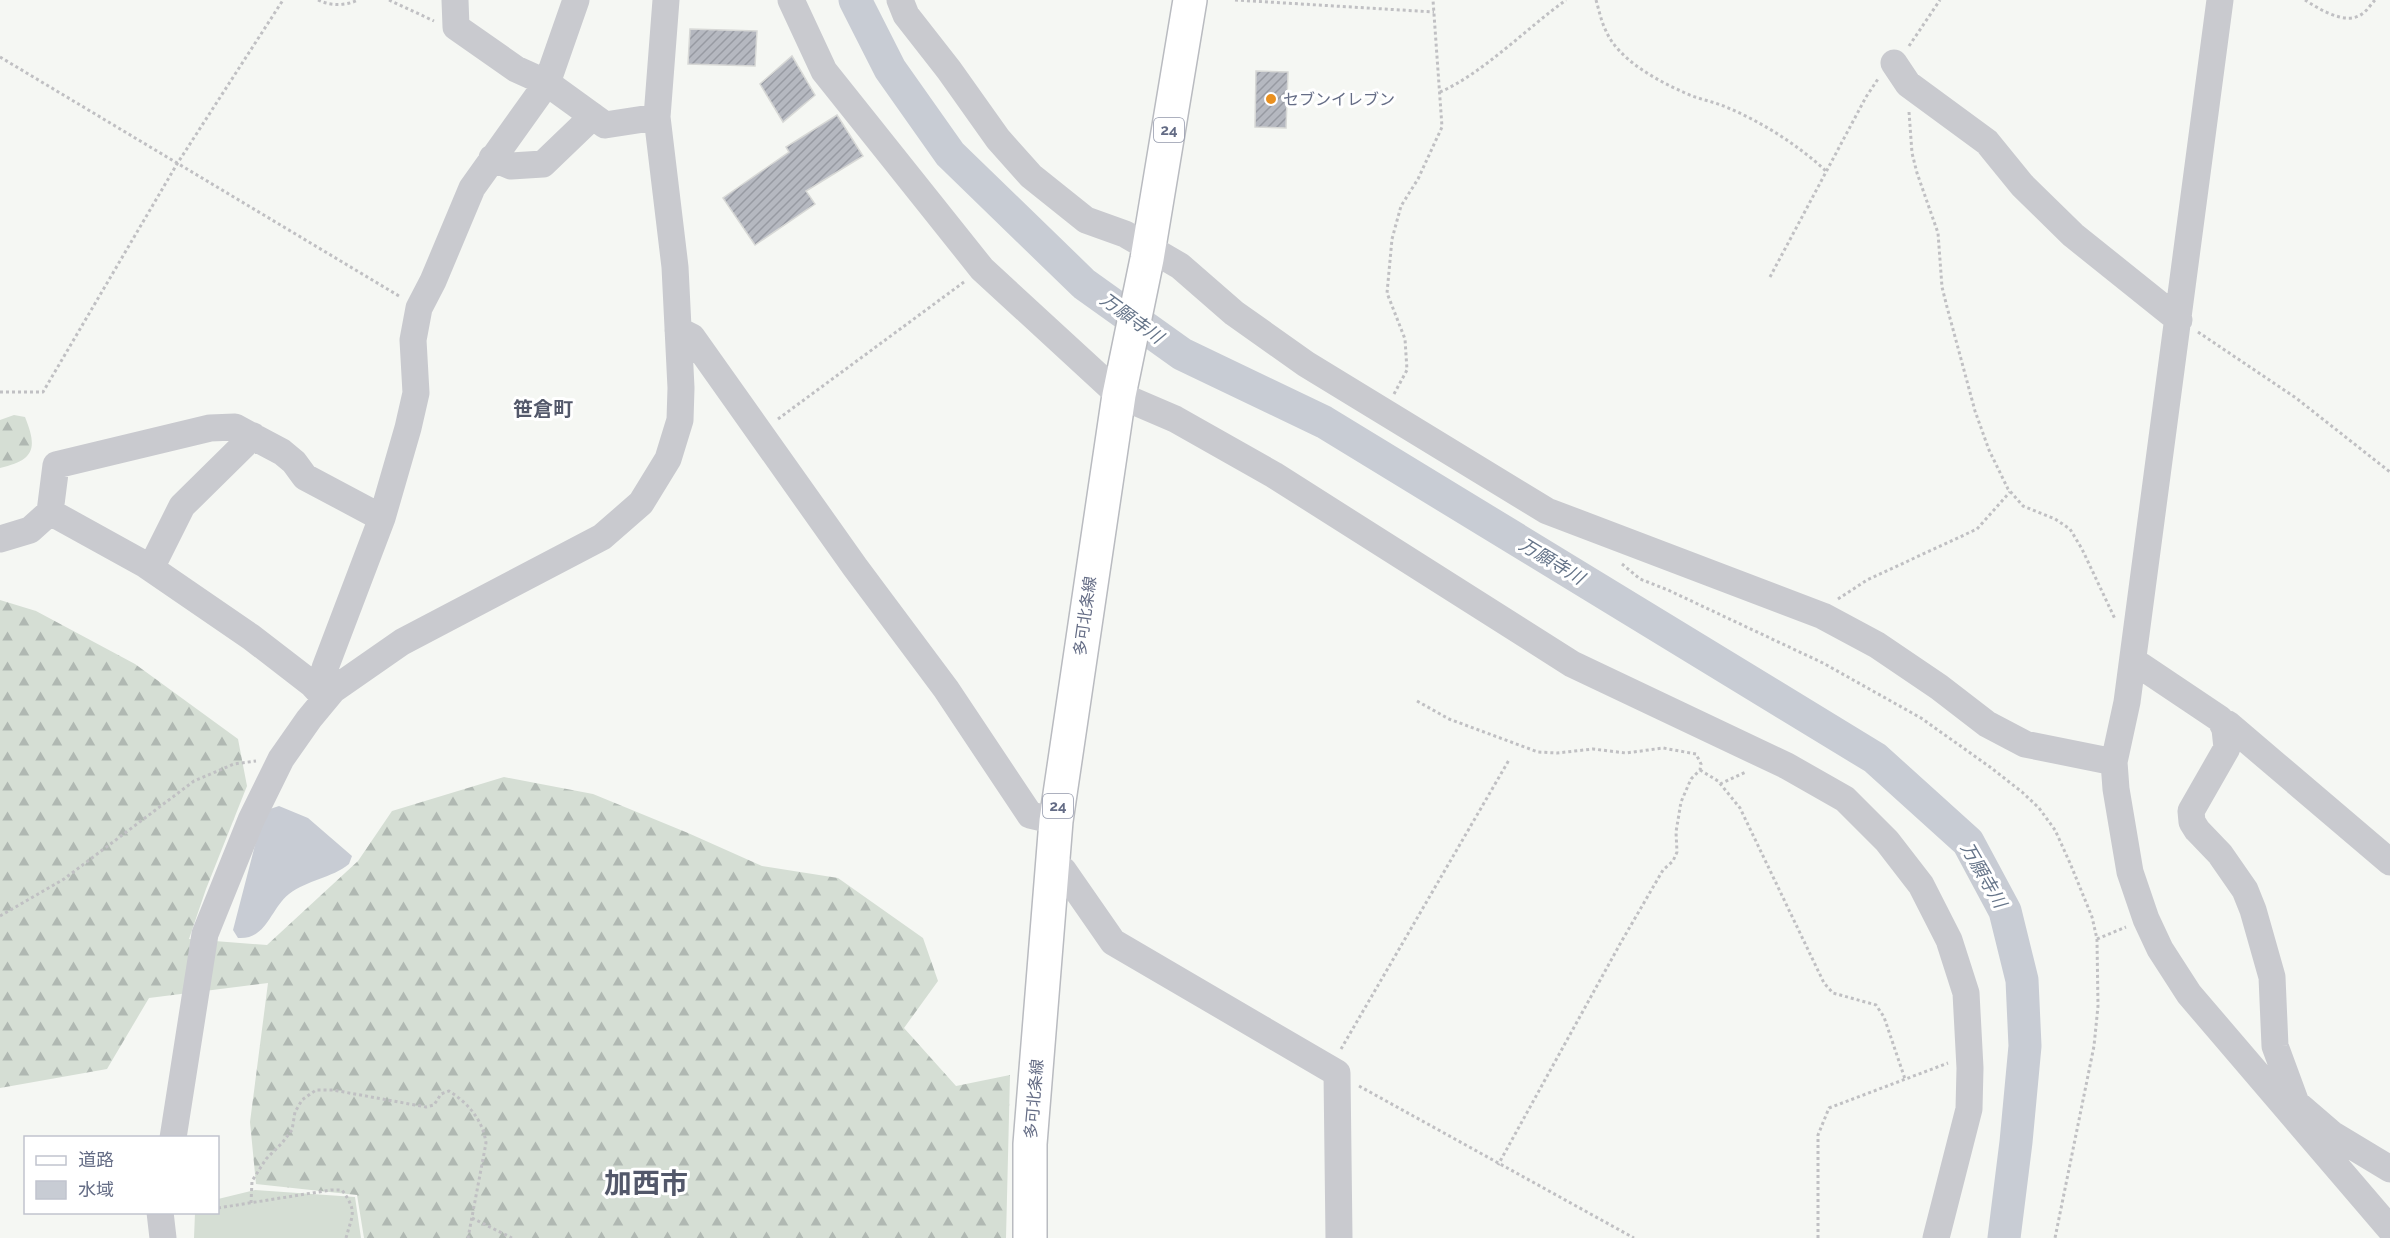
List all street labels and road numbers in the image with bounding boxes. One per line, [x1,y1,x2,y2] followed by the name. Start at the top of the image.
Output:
[1154,118,1184,142] road number: 24
[1070,575,1100,657] street label: 多可北条線
[1043,794,1073,818] road number: 24
[1021,1058,1047,1140] street label: 多可北条線

